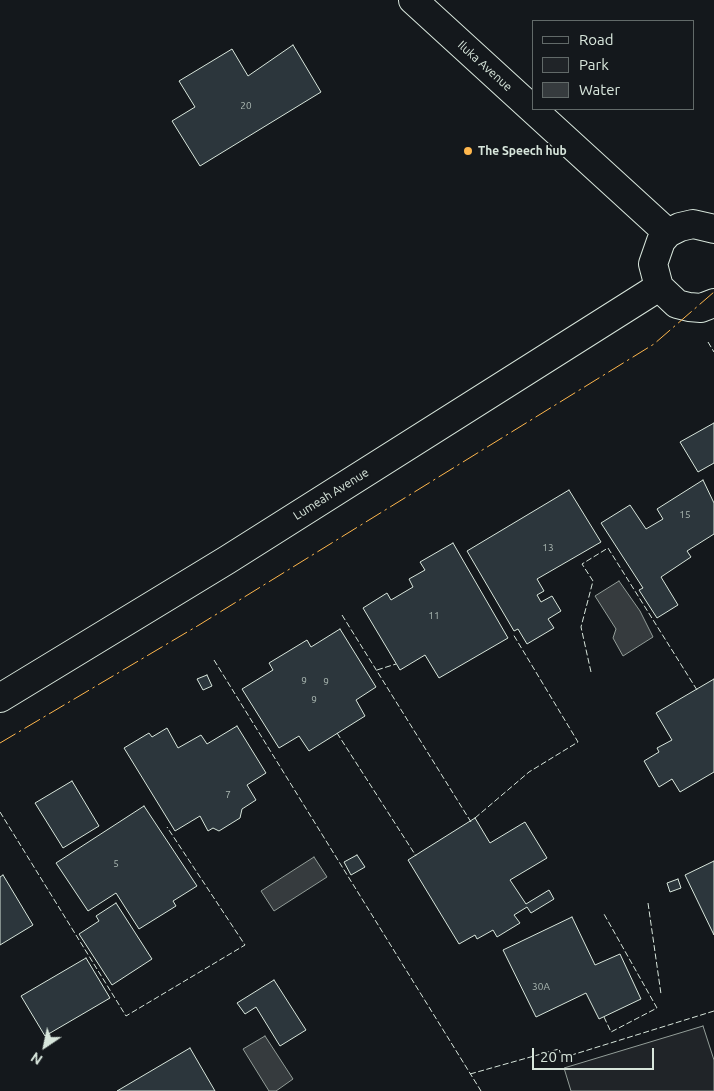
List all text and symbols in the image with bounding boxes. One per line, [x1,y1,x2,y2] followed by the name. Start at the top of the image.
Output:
[532,20,694,110] legend
[579,31,614,48] text: Road
[455,38,515,94] street label: Iluka Avenue
[579,56,609,73] text: Park
[579,81,620,98] text: Water
[240,100,252,112] house number: 20
[478,144,567,158] place label: The Speech hub
[462,145,474,157] marker: The Speech hub
[291,465,371,523] street label: Lumeah Avenue
[679,509,691,521] house number: 15
[542,542,554,554] house number: 13
[428,610,440,622] house number: 11
[301,675,307,687] house number: 9
[323,676,329,688] house number: 9
[311,694,317,706] house number: 9
[225,789,231,801] house number: 7
[113,858,119,870] house number: 5
[532,981,550,993] house number: 30A
[20,1021,70,1071] north arrow
[534,1038,656,1070] scale bar
[540,1048,573,1065] text: 20 m
[28,1049,45,1068] text: N

